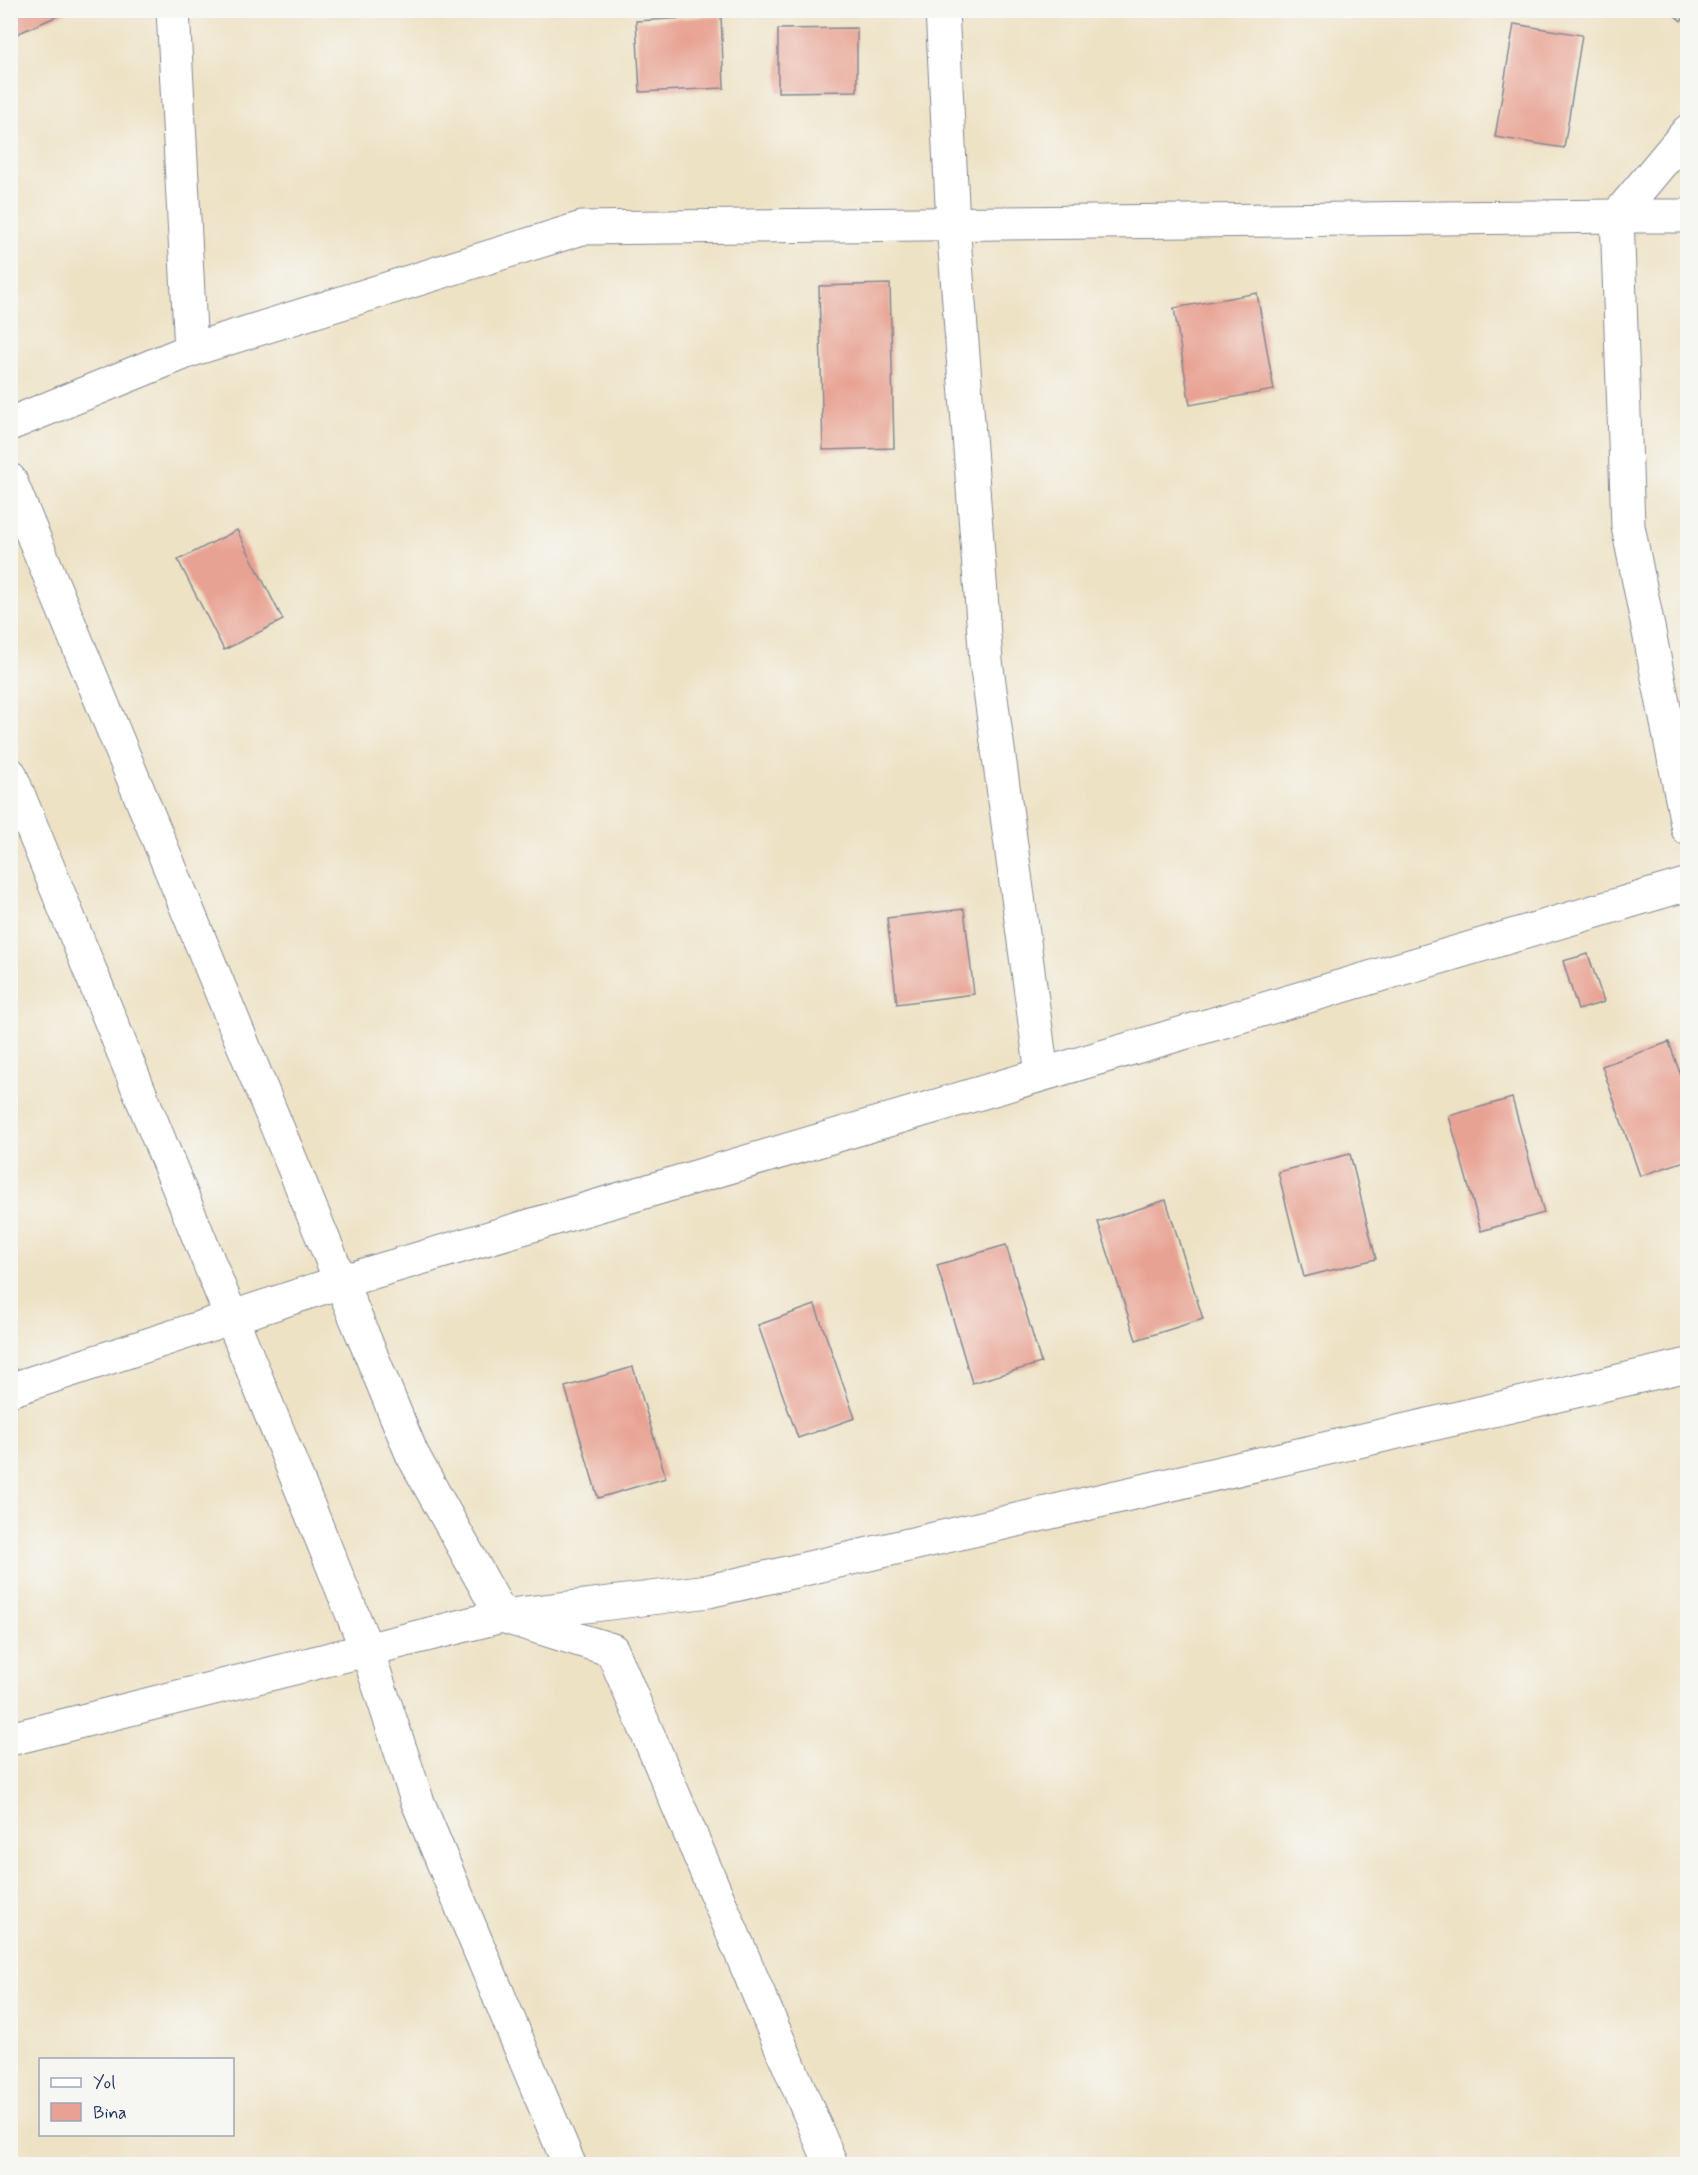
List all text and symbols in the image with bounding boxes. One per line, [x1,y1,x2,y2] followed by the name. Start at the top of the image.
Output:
[39,2058,234,2136] legend
[93,2071,116,2095] text: Yol
[93,2101,127,2125] text: Bina

